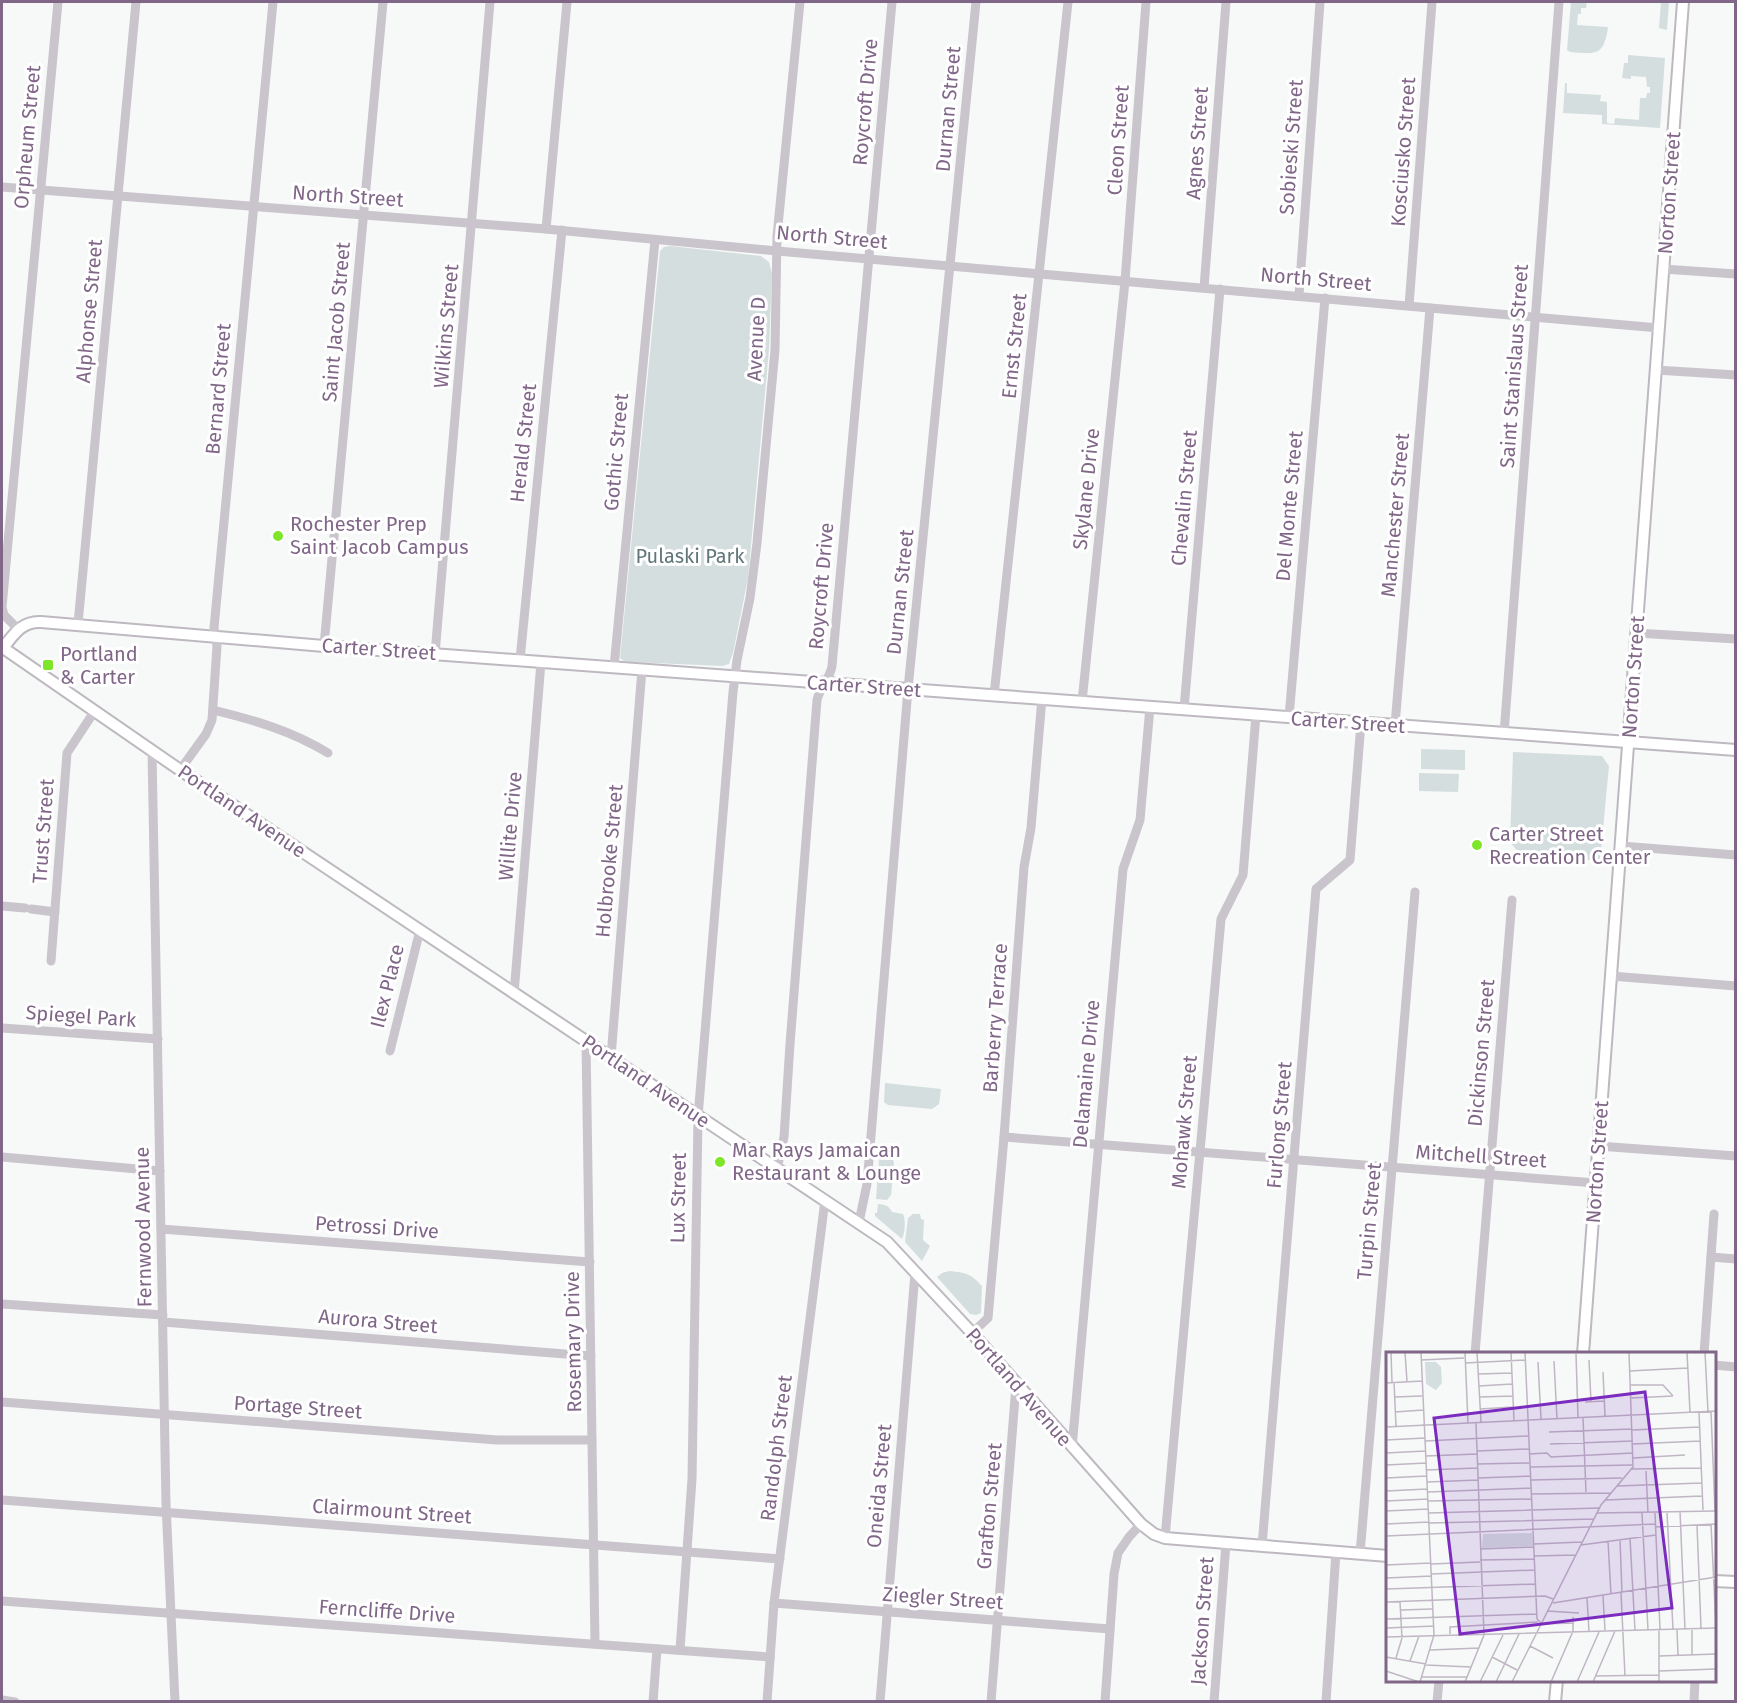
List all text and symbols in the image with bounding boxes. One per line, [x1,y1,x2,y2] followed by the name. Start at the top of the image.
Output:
[847,37,883,167] street label: Roycroft Drive
[931,44,966,173] street label: Durnan Street
[9,63,45,210] street label: Orpheum Street
[1386,76,1420,228] street label: Kosciusko Street
[1274,78,1308,216] street label: Sobieski Street
[1102,83,1134,196] street label: Cleon Street
[1181,85,1213,200] street label: Agnes Street
[1653,130,1685,255] street label: Norton Street
[292,180,405,212] street label: North Street
[775,220,889,254] street label: North Street
[71,237,107,384] street label: Alphonse Street
[317,240,355,403] street label: Saint Jacob Street
[429,262,463,389] street label: Wilkins Street
[1259,262,1373,296] street label: North Street
[1495,262,1533,469] street label: Saint Stanislaus Street
[997,291,1032,400] street label: Ernst Street
[742,296,770,382] street label: Avenue D
[200,321,236,456] street label: Bernard Street
[505,382,541,504] street label: Herald Street
[599,391,633,512] street label: Gothic Street
[1068,427,1104,551] street label: Skylane Drive
[1166,428,1202,567] street label: Chevalin Street
[1270,429,1308,582] street label: Del Monte Street
[1376,431,1414,598] street label: Manchester Street
[290,512,469,559] place label: Rochester Prep Saint Jacob Campus
[803,521,839,651] street label: Roycroft Drive
[881,527,919,656] street label: Durnan Street
[271,529,285,543] marker: Rochester Prep Saint Jacob Campus
[635,544,745,568] park label: Pulaski Park
[1617,614,1649,739] street label: Norton Street
[321,633,438,665] street label: Carter Street
[60,642,138,689] place label: Portland & Carter
[41,658,55,672] marker: Portland & Carter
[806,670,923,702] street label: Carter Street
[1290,706,1407,738] street label: Carter Street
[173,759,311,863] street label: Portland Avenue
[493,770,527,882] street label: Willite Drive
[27,777,59,884] street label: Trust Street
[590,782,628,939] street label: Holbrooke Street
[1489,822,1651,869] place label: Carter Street Recreation Center
[1470,838,1484,852] marker: Carter Street Recreation Center
[365,942,409,1030] street label: Ilex Place
[978,942,1012,1094] street label: Barberry Terrace
[1463,977,1499,1128] street label: Dickinson Street
[1068,999,1104,1149] street label: Delamaine Drive
[25,1000,138,1032] street label: Spiegel Park
[577,1029,715,1133] street label: Portland Avenue
[1166,1053,1202,1190] street label: Mohawk Street
[1261,1060,1297,1190] street label: Furlong Street
[1581,1099,1613,1224] street label: Norton Street
[732,1138,921,1185] place label: Mar Rays Jamaican Restaurant & Lounge
[1415,1139,1548,1173] street label: Mitchell Street
[130,1146,156,1308] street label: Fernwood Avenue
[665,1152,691,1243] street label: Lux Street
[713,1155,727,1169] marker: Mar Rays Jamaican Restaurant & Lounge
[1352,1161,1386,1281] street label: Turpin Street
[314,1211,440,1243] street label: Petrossi Drive
[560,1271,586,1413] street label: Rosemary Drive
[317,1304,439,1338] street label: Aurora Street
[961,1323,1077,1451] street label: Portland Avenue
[1386,1352,1716,1682] inset map
[755,1373,797,1522] street label: Randolph Street
[233,1391,364,1424] street label: Portage Street
[862,1422,896,1549] street label: Oneida Street
[972,1441,1007,1570] street label: Grafton Street
[311,1493,473,1529] street label: Clairmount Street
[1186,1555,1219,1686] street label: Jackson Street
[882,1582,1005,1614] street label: Ziegler Street
[318,1594,456,1628] street label: Ferncliffe Drive

